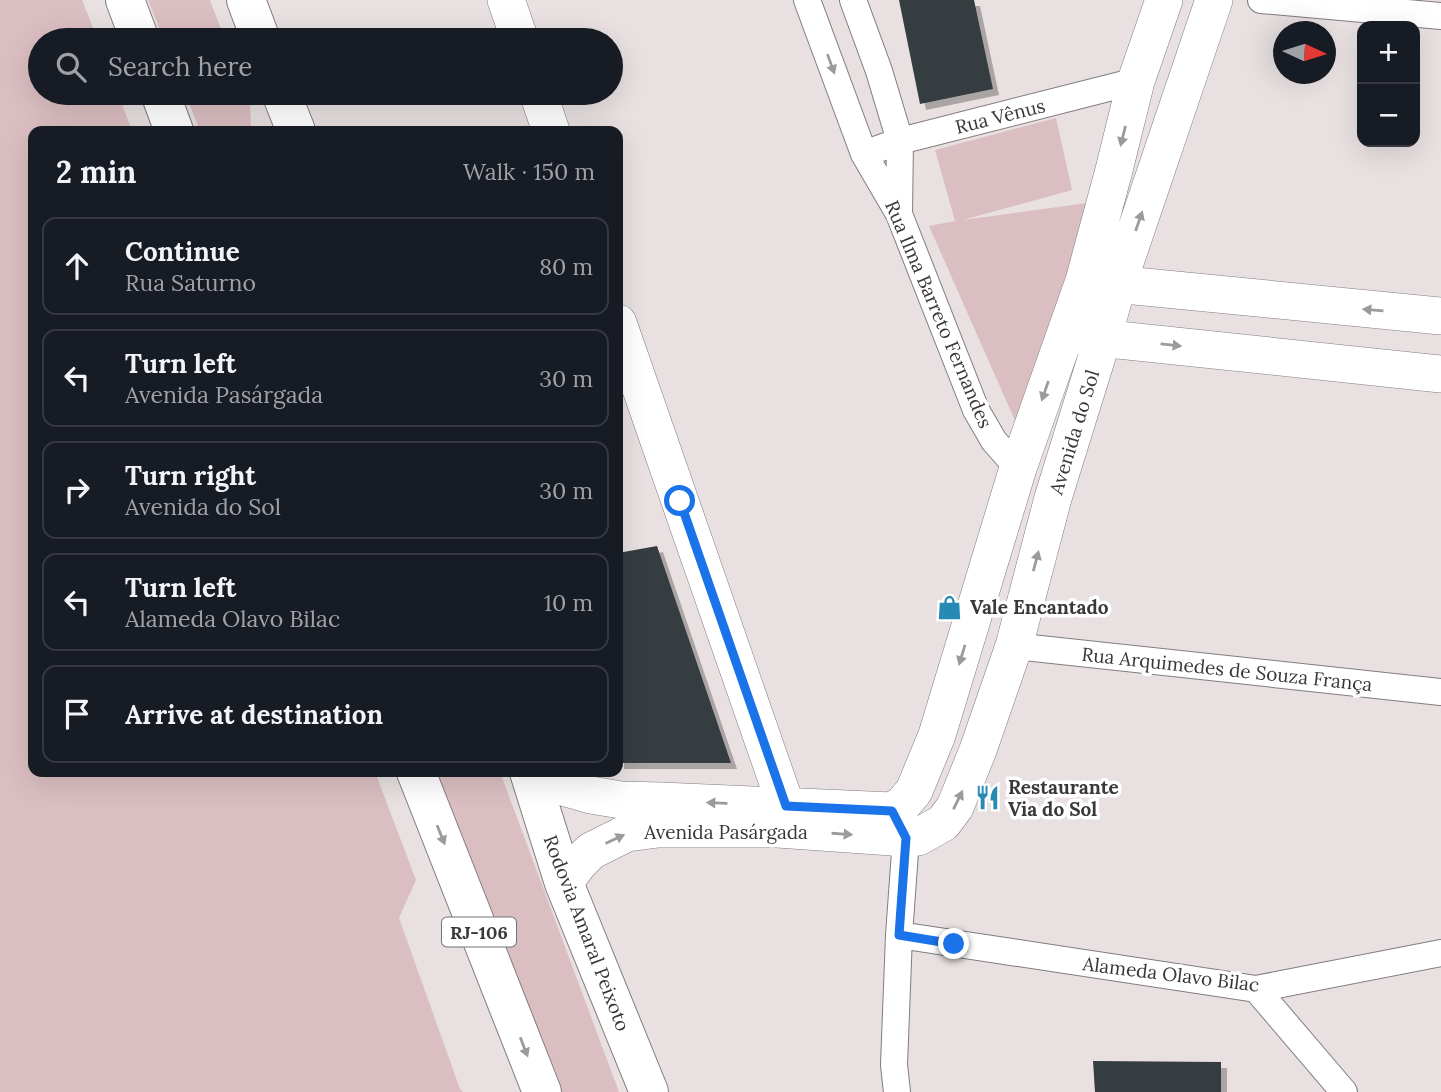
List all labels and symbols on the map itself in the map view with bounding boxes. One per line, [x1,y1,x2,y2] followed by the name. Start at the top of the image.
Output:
[1273,21,1336,84] north arrow
[825,53,836,74] one-way arrow
[953,93,1048,139] street label: Rua Vênus
[1117,125,1128,147] one-way arrow
[880,197,998,432] street label: Rua Ilma Barreto Fernandes
[1134,210,1145,231] one-way arrow
[1362,304,1384,315] one-way arrow
[1160,339,1182,350] one-way arrow
[1043,367,1104,498] street label: Avenida do Sol
[1039,381,1050,402] one-way arrow
[664,485,695,516] route start
[1032,550,1042,571] one-way arrow
[936,593,964,621] shop icon: Vale Encantado
[970,595,1109,619] place label: Vale Encantado
[1080,642,1374,696] street label: Rua Arquimedes de Souza França
[956,645,966,666] one-way arrow
[1008,775,1119,821] place label: Restaurante Via do Sol
[974,784,1002,812] restaurant icon: Restaurante Via do Sol
[952,790,963,810] one-way arrow
[706,798,728,809] one-way arrow
[643,820,808,844] street label: Avenida Pasárgada
[436,825,447,846] one-way arrow
[831,829,853,840] one-way arrow
[538,831,636,1035] street label: Rodovia Amaral Peixoto
[605,833,625,844] one-way arrow
[442,917,516,946] road number: RJ-106
[938,928,969,959] route end
[1080,951,1261,997] street label: Alameda Olavo Bilac
[519,1037,530,1058] one-way arrow

